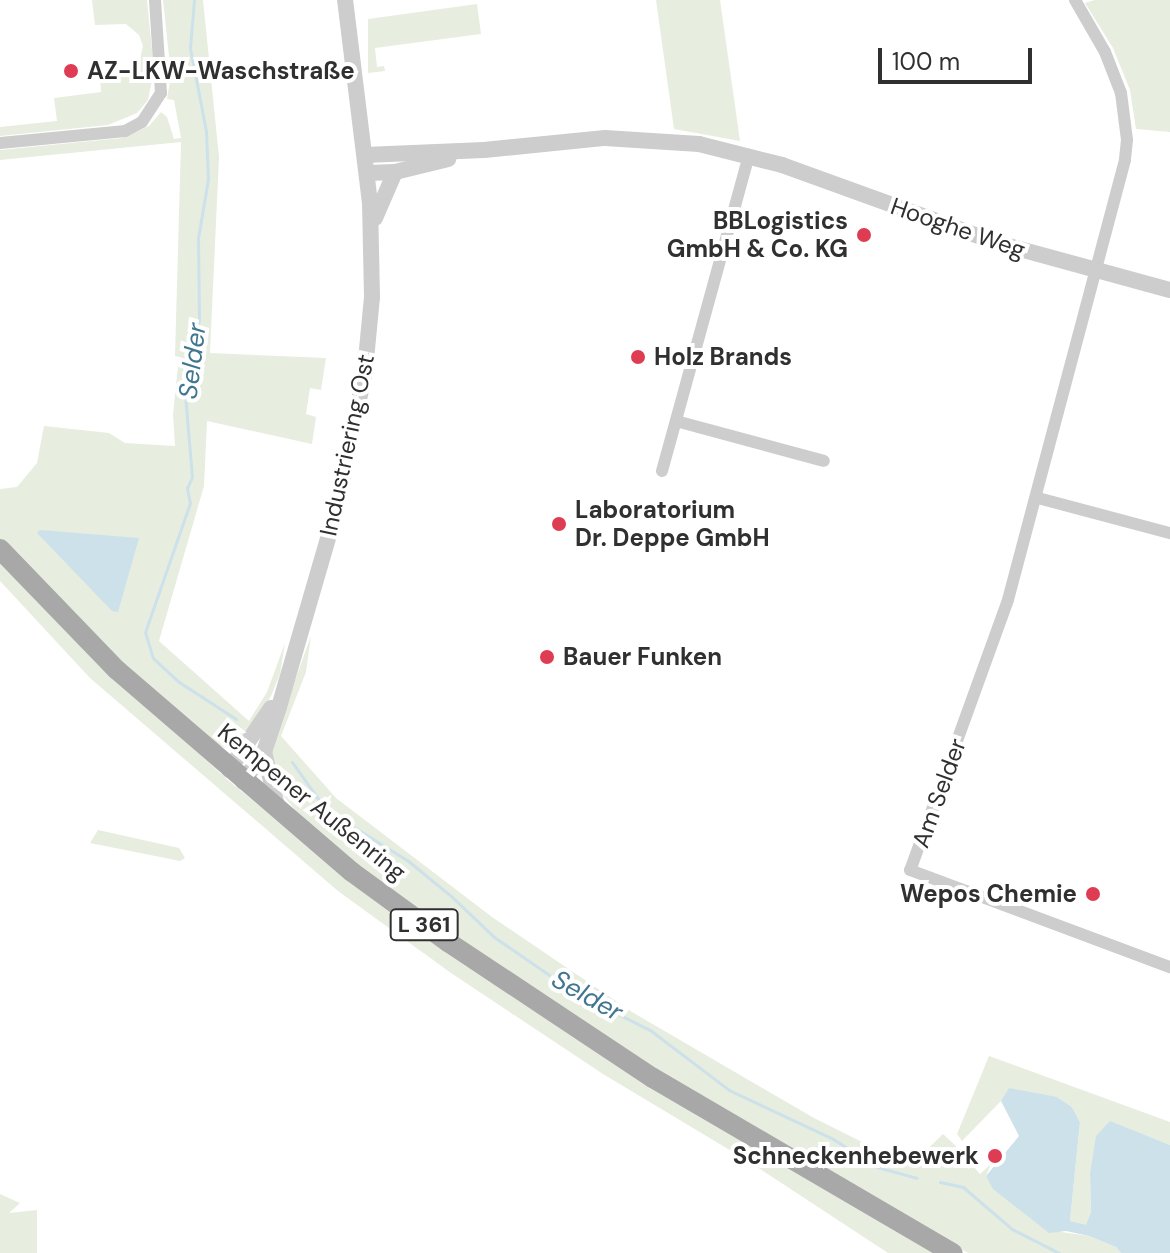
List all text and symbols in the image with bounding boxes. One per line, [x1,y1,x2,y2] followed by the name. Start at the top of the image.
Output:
[882,32,1036,82] scale bar
[892,46,960,77] text: 100 m
[87,57,355,85] place label: AZ-LKW-Waschstraße
[62,62,80,80] marker: AZ-LKW-Waschstraße
[887,192,1029,264] street label: Hooghe Weg
[667,207,848,263] place label: BBLogistics GmbH & Co. KG
[855,226,873,244] marker: BBLogistics GmbH & Co. KG
[173,321,213,401] water label: Selder
[654,343,792,371] place label: Holz Brands
[629,348,647,366] marker: Holz Brands
[314,351,380,539] street label: Industriering Ost
[575,496,770,552] place label: Laboratorium Dr. Deppe GmbH
[550,515,568,533] marker: Laboratorium Dr. Deppe GmbH
[563,643,722,671] place label: Bauer Funken
[538,648,556,666] marker: Bauer Funken
[212,717,412,887] street label: Kempener Außenring
[906,734,972,852] street label: Am Selder
[900,880,1077,908] place label: Wepos Chemie
[1084,885,1102,903] marker: Wepos Chemie
[388,907,460,943] road number: L 361
[546,964,628,1028] water label: Selder
[733,1142,979,1170] place label: Schneckenhebewerk
[986,1147,1004,1165] marker: Schneckenhebewerk

